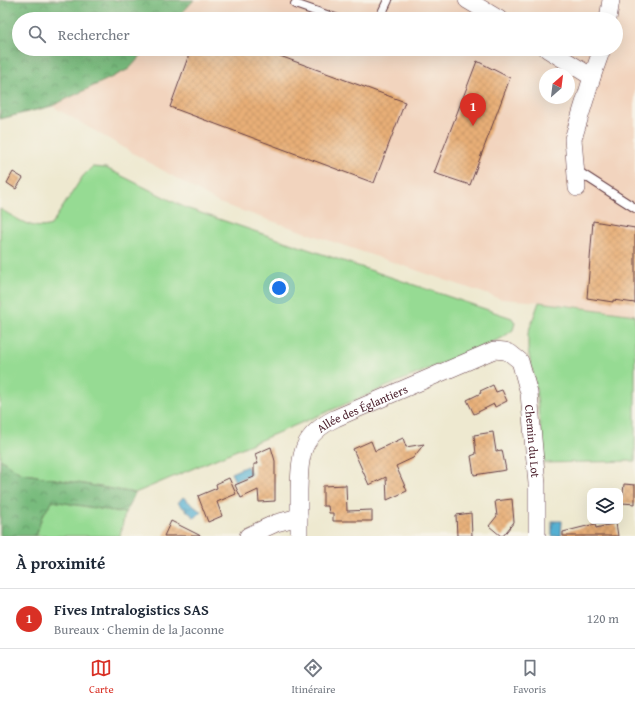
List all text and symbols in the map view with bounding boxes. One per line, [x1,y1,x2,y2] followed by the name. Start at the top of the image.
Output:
[12,12,623,56] search box
[26,23,48,45] icon: search
[58,24,130,45] text: Rechercher
[539,68,575,104] north arrow
[460,93,486,126] pin: 1
[269,278,289,298] your location
[313,380,410,436] street label: Allée des Églantiers
[522,404,545,479] street label: Chemin du Lot
[587,488,623,524] map controls
[587,488,623,524] button: layers
[16,550,105,575] text: À proximité
[54,599,209,620] text: Fives Intralogistics SAS
[26,609,32,628] text: 1
[587,609,619,628] text: 120 m
[54,620,224,639] text: Bureaux · Chemin de la Jaconne
[89,657,114,697] tab: Carte
[291,657,335,697] tab: Itinéraire
[513,657,546,697] tab: Favoris

